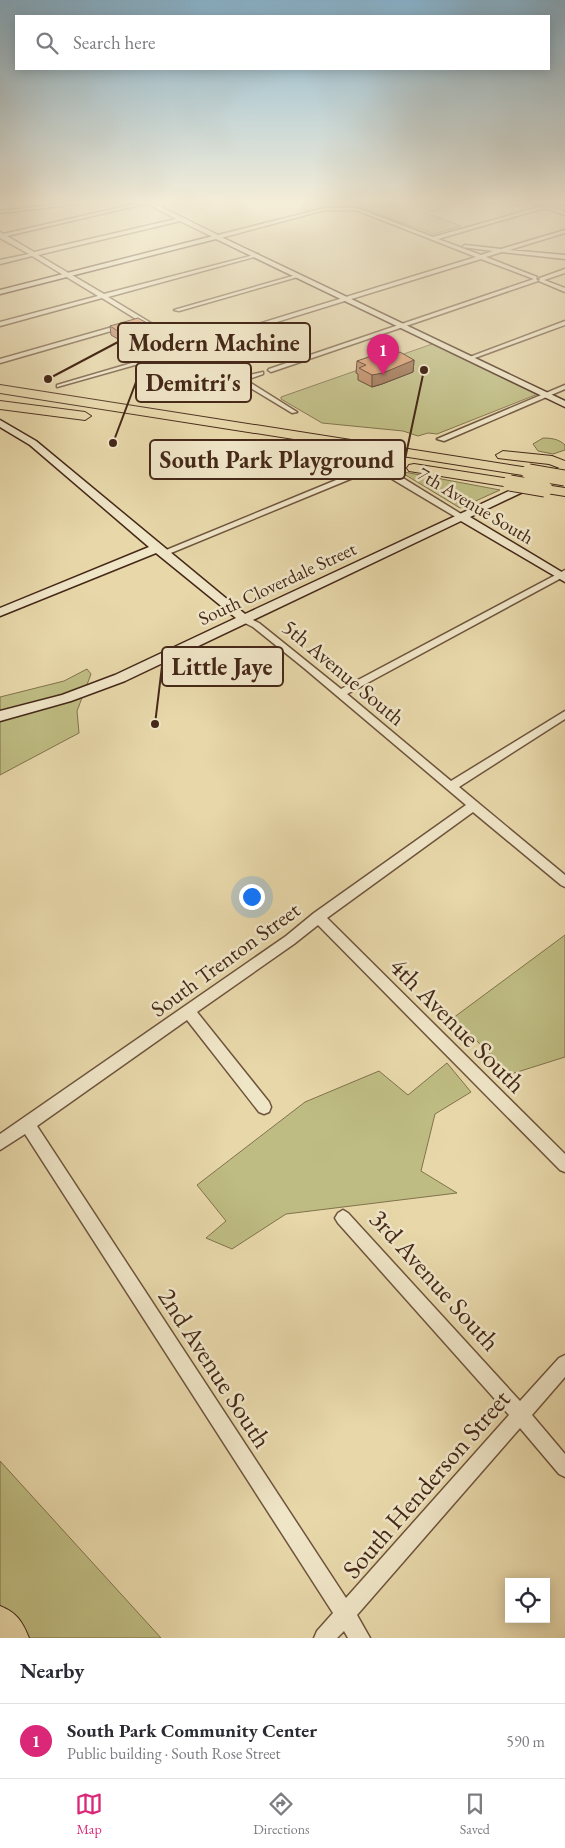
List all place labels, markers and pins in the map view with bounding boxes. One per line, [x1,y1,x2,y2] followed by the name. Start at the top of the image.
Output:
[118,323,310,362] callout: Modern Machine
[367,334,399,375] pin: 1
[136,363,251,402] callout: Demitri's
[150,440,405,479] callout: South Park Playground
[162,647,283,686] callout: Little Jaye

